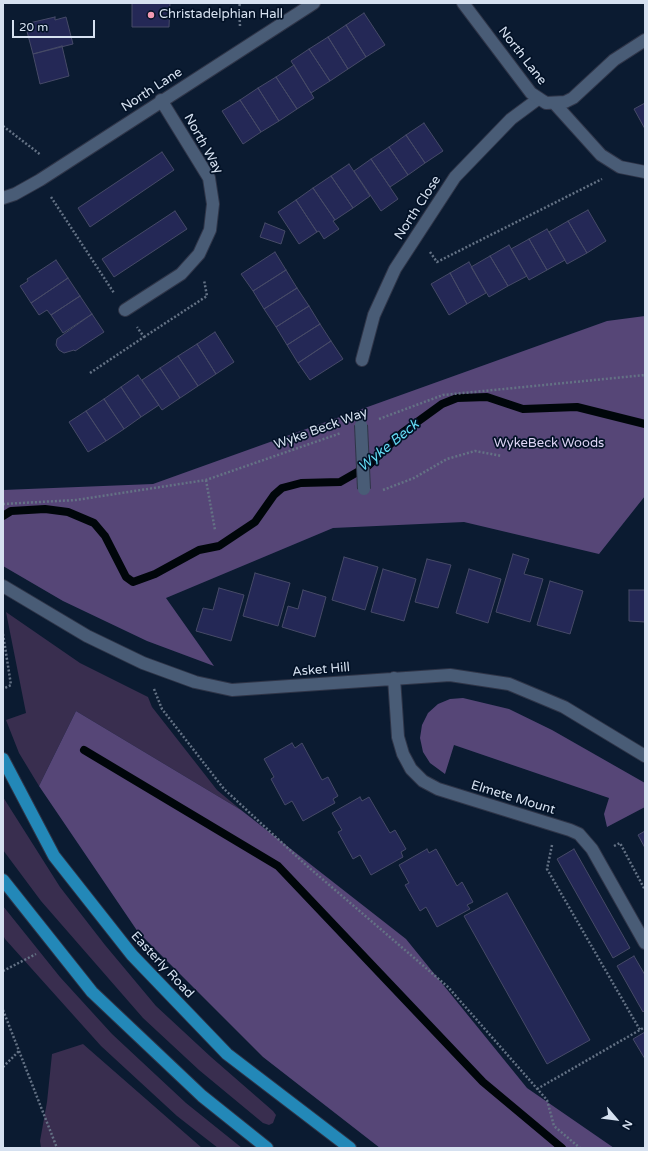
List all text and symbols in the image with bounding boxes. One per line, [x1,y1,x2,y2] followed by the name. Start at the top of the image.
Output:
[159,7,283,23] place label: Christadelphian Hall
[146,10,156,20] marker: Christadelphian Hall
[14,12,97,38] scale bar
[19,20,48,34] text: 20 m
[494,24,550,88] street label: North Lane
[119,65,185,115] street label: North Lane
[180,111,226,177] street label: North Way
[392,173,444,243] street label: North Close
[272,405,370,453] street label: Wyke Beck Way
[355,416,423,476] water label: Wyke Beck
[494,436,604,452] park label: WykeBeck Woods
[291,660,351,680] street label: Asket Hill
[469,778,557,818] street label: Elmete Mount
[127,929,197,1001] street label: Easterly Road
[596,1099,636,1139] north arrow
[619,1118,635,1132] text: N

